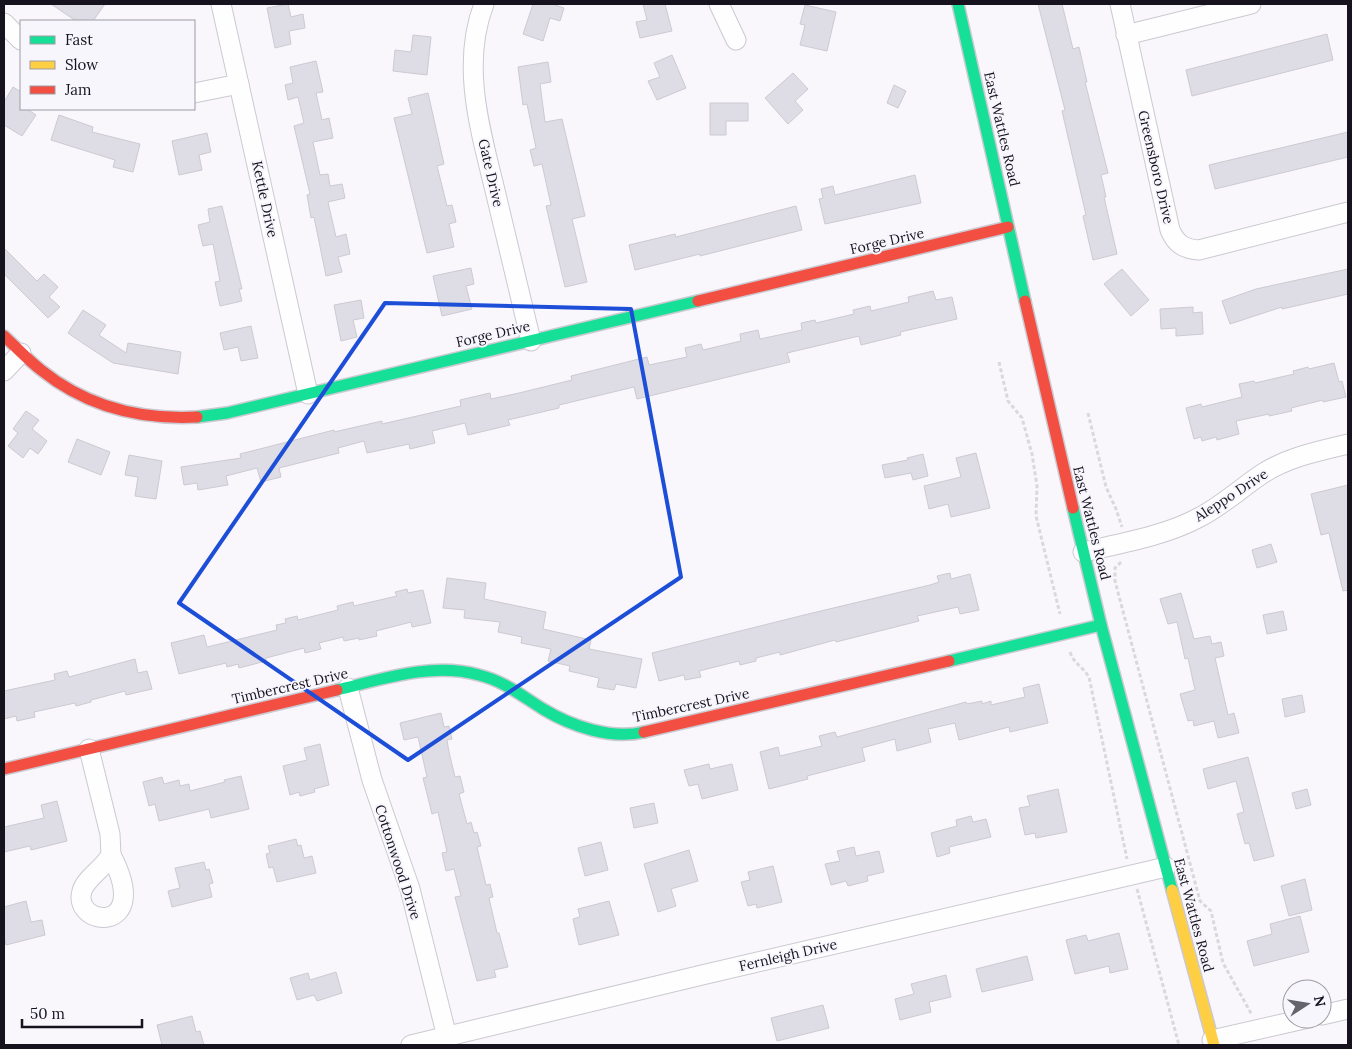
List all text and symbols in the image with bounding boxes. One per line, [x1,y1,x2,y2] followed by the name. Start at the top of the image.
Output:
[20,20,195,110] legend
[65,30,93,49] text: Fast
[65,55,98,74] text: Slow
[980,70,1024,188] street label: East Wattles Road
[64,80,92,99] text: Jam
[1134,109,1178,226] street label: Greensboro Drive
[474,137,508,209] street label: Gate Drive
[248,159,282,239] street label: Kettle Drive
[848,224,926,258] street label: Forge Drive
[454,317,532,351] street label: Forge Drive
[1069,464,1115,582] street label: East Wattles Road
[1190,464,1271,526] street label: Aleppo Drive
[230,664,350,708] street label: Timbercrest Drive
[631,684,751,726] street label: Timbercrest Drive
[371,802,425,922] street label: Cottonwood Drive
[1170,856,1218,974] street label: East Wattles Road
[737,935,839,975] street label: Fernleigh Drive
[1282,979,1332,1029] north arrow
[1310,994,1330,1009] text: N
[22,996,142,1028] scale bar
[30,1004,65,1023] text: 50 m

